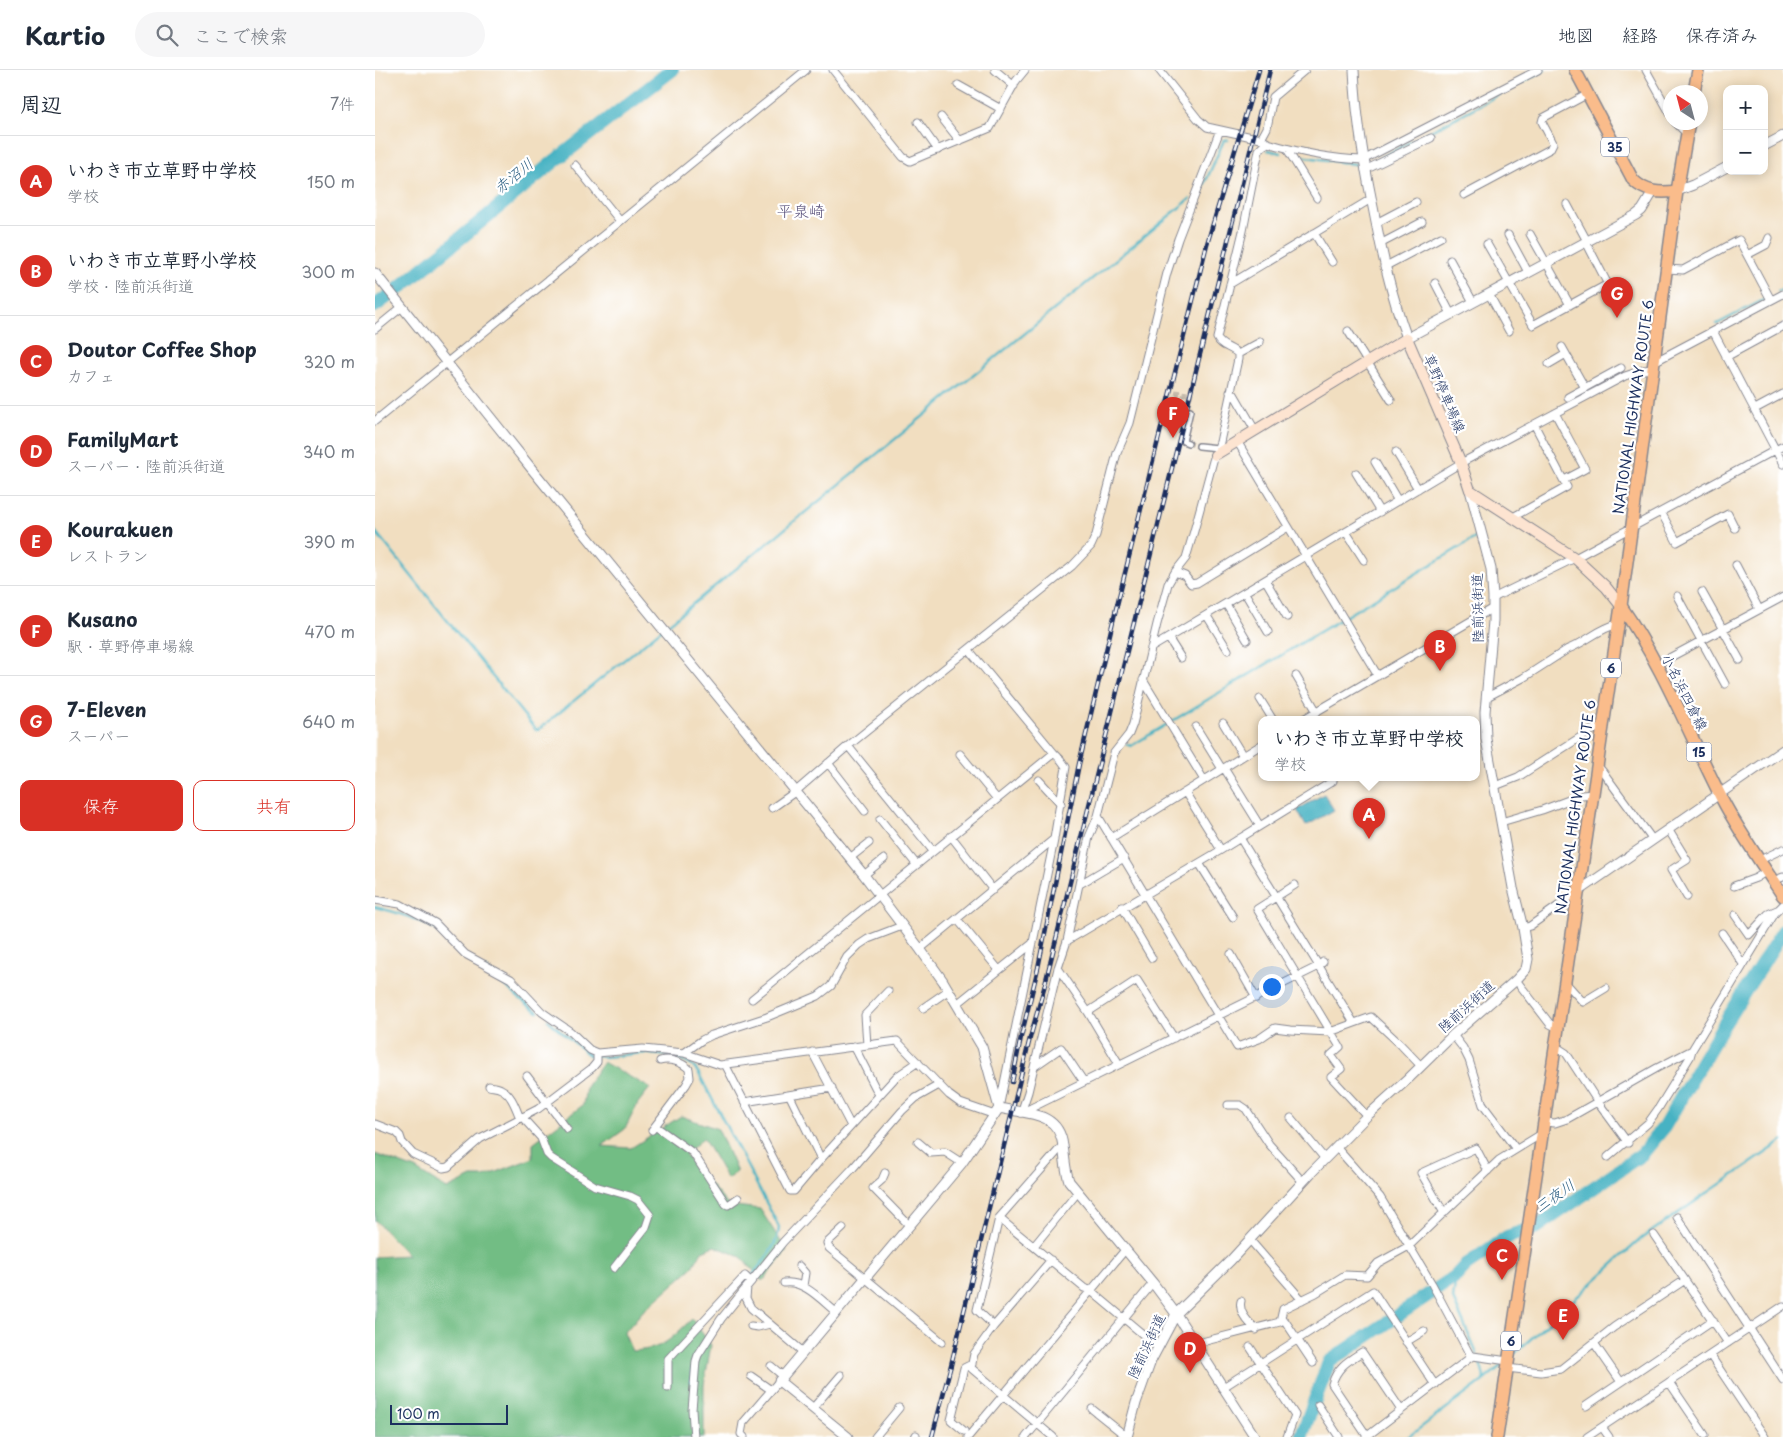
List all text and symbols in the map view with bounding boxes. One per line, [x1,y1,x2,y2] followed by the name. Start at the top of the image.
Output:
[135,12,485,57] search box
[25,17,105,53] text: Kartio
[153,21,181,49] icon: search
[193,21,288,49] text: ここで検索
[1558,21,1594,48] text: 地図
[1622,21,1658,48] text: 経路
[1686,21,1758,48] text: 保存済み
[1663,85,1708,130] north arrow
[1723,85,1768,175] map controls
[1723,85,1768,130] button: +
[20,87,62,119] text: 周辺
[330,91,355,115] text: 7件
[1723,130,1768,175] button: −
[1601,138,1629,156] road number: 35
[488,152,538,198] water label: 赤沼川
[67,155,257,183] text: いわき市立草野中学校
[30,169,42,193] text: A
[307,169,355,193] text: 150 m
[67,183,99,207] text: 学校
[777,198,825,222] district label: 平泉崎
[67,245,257,273] text: いわき市立草野小学校
[31,259,41,283] text: B
[301,259,355,283] text: 300 m
[67,273,194,297] text: 学校 · 陸前浜街道
[1601,277,1633,318] pin: G
[1608,298,1659,516] street label: NATIONAL HIGHWAY ROUTE 6
[67,335,257,363] text: Doutor Coffee Shop
[30,349,42,373] text: C
[304,349,355,373] text: 320 m
[1419,350,1471,436] street label: 草野停車場線
[67,363,115,387] text: カフェ
[1157,397,1189,438] pin: F
[67,425,179,453] text: FamilyMart
[30,439,42,463] text: D
[303,439,355,463] text: 340 m
[67,453,225,477] text: スーパー · 陸前浜街道
[67,515,173,543] text: Kourakuen
[31,529,41,553] text: E
[304,529,355,553] text: 390 m
[67,543,148,567] text: レストラン
[1466,573,1488,643] street label: 陸前浜街道
[67,605,137,633] text: Kusano
[31,619,41,643] text: F
[305,619,355,643] text: 470 m
[1424,630,1456,671] pin: B
[67,633,194,657] text: 駅 · 草野停車場線
[1657,650,1713,734] street label: 小名浜四倉線
[1601,658,1621,678] road number: 6
[67,695,147,723] text: 7-Eleven
[1550,698,1601,916] street label: NATIONAL HIGHWAY ROUTE 6
[29,709,43,733] text: G
[302,709,355,733] text: 640 m
[1258,716,1480,781] popup
[67,723,130,747] text: スーパー
[1274,723,1464,751] text: いわき市立草野中学校
[1687,742,1711,762] road number: 15
[1274,751,1306,775] text: 学校
[20,780,183,831] button: 保存
[193,780,355,831] button: 共有
[1353,798,1385,839] pin: A
[1259,974,1285,1000] your location
[1433,975,1499,1037] street label: 陸前浜街道
[1529,1173,1579,1217] water label: 三夜川
[1486,1239,1518,1280] pin: C
[1547,1299,1579,1340] pin: E
[1122,1310,1170,1382] street label: 陸前浜街道
[1174,1332,1206,1373] pin: D
[1501,1332,1521,1350] road number: 6
[390,1402,507,1425] scale bar
[397,1403,440,1424] text: 100 m

